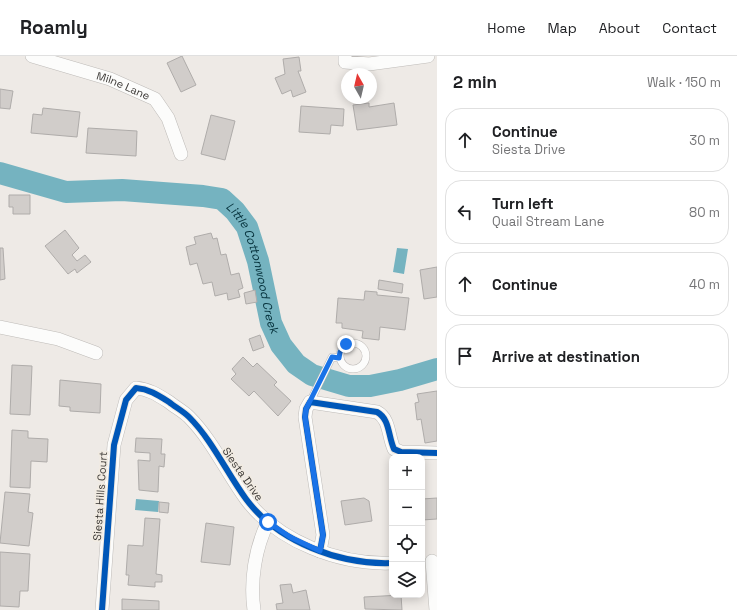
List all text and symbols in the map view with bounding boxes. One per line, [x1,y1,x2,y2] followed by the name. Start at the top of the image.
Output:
[20,15,88,40] text: Roamly
[487,19,525,37] text: Home
[547,19,577,37] text: Map
[599,19,640,37] text: About
[662,19,717,37] text: Contact
[95,68,152,103] street label: Milne Lane
[341,68,377,104] north arrow
[453,71,497,93] text: 2 min
[647,74,721,91] text: Walk · 150 m
[492,122,558,141] text: Continue
[454,129,476,151] icon: ahead
[689,132,720,149] text: 30 m
[492,141,565,158] text: Siesta Drive
[492,194,554,213] text: Turn left
[223,199,283,337] water label: Little Cottonwood Creek
[454,201,476,223] icon: left
[689,204,720,221] text: 80 m
[492,213,604,230] text: Quail Stream Lane
[454,273,476,295] icon: ahead
[492,275,558,294] text: Continue
[689,276,720,293] text: 40 m
[337,335,355,353] route end
[454,345,476,367] icon: arrive
[492,347,640,366] text: Arrive at destination
[219,445,267,503] street label: Siesta Drive
[90,451,110,541] street label: Siesta Hills Court
[389,454,425,598] map controls
[389,454,425,490] button: +
[389,490,425,526] button: −
[259,513,277,531] route start
[389,526,425,562] button: locate
[389,562,425,598] button: layers

